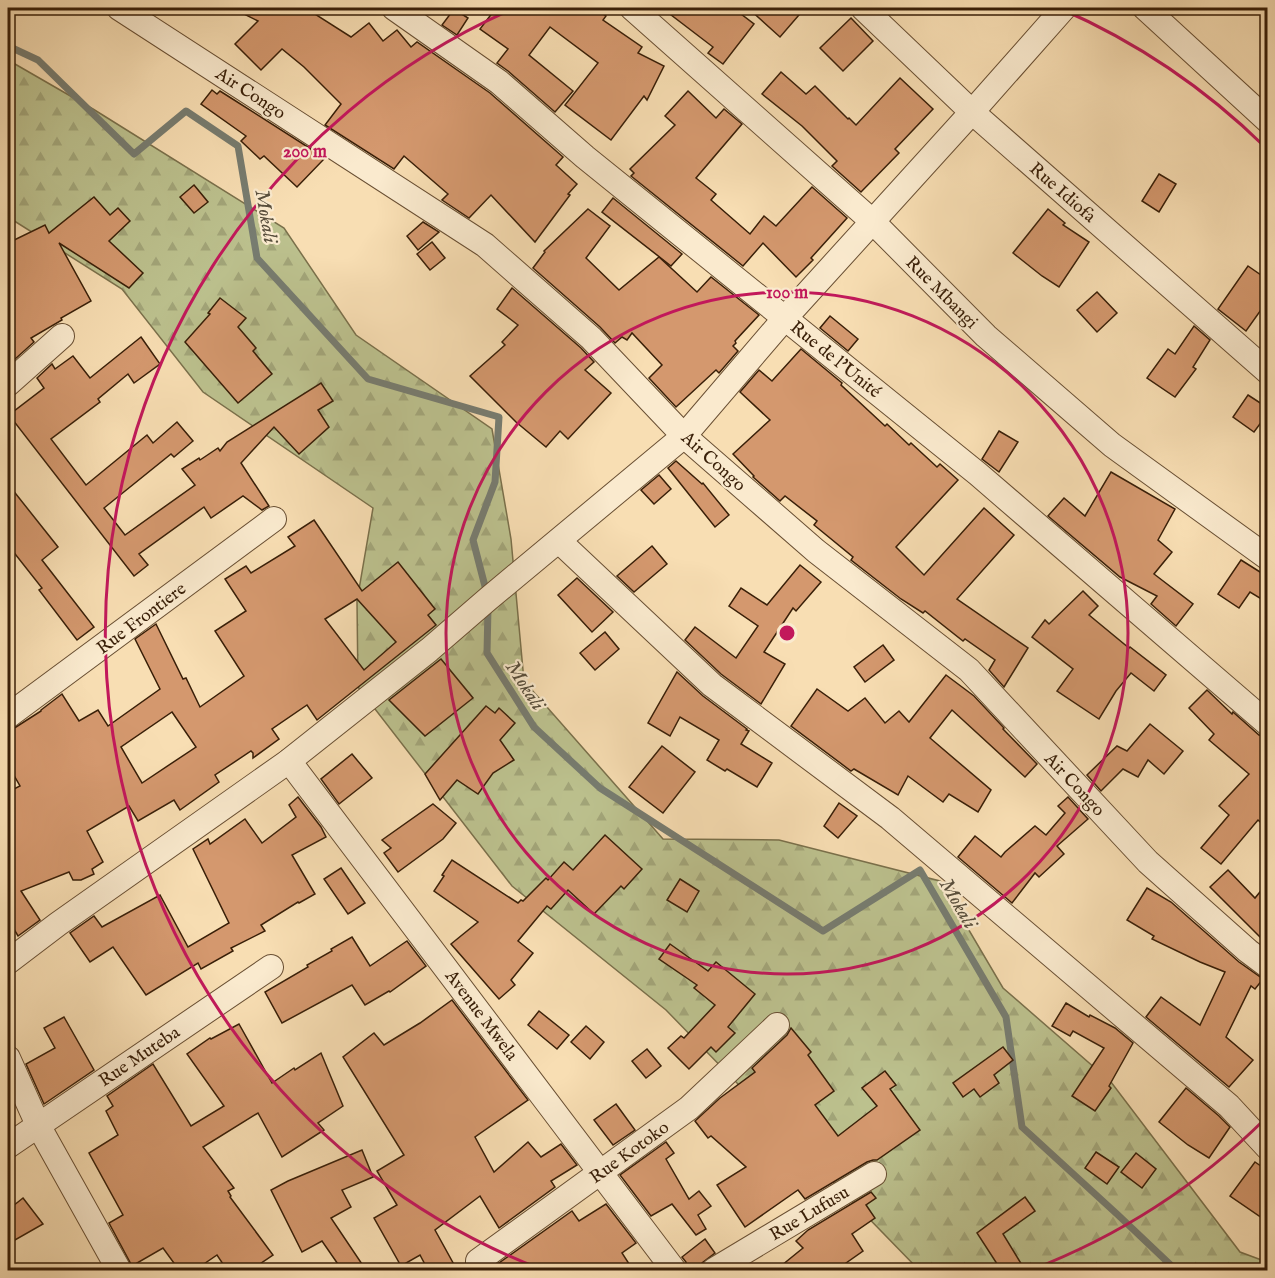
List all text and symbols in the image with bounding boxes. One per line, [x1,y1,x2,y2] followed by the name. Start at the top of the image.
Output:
[210,63,290,126] street label: Air Congo
[283,141,327,164] text: 200 m
[1024,158,1100,229] street label: Rue Idiofa
[248,187,283,246] water label: Mokali
[900,252,982,334] street label: Rue Mbangi
[766,282,808,305] text: 100 m
[785,317,885,404] street label: Rue de l'Unité
[675,426,750,497] street label: Air Congo
[93,578,191,660] street label: Rue Frontiere
[777,623,797,643] centre of rings
[499,656,551,717] water label: Mokali
[1038,748,1109,822] street label: Air Congo
[933,874,983,935] water label: Mokali
[438,965,523,1066] street label: Avenue Mwela
[95,1022,185,1093] street label: Rue Muteba
[586,1116,674,1190] street label: Rue Kotoko
[766,1182,854,1247] street label: Rue Lufusu

